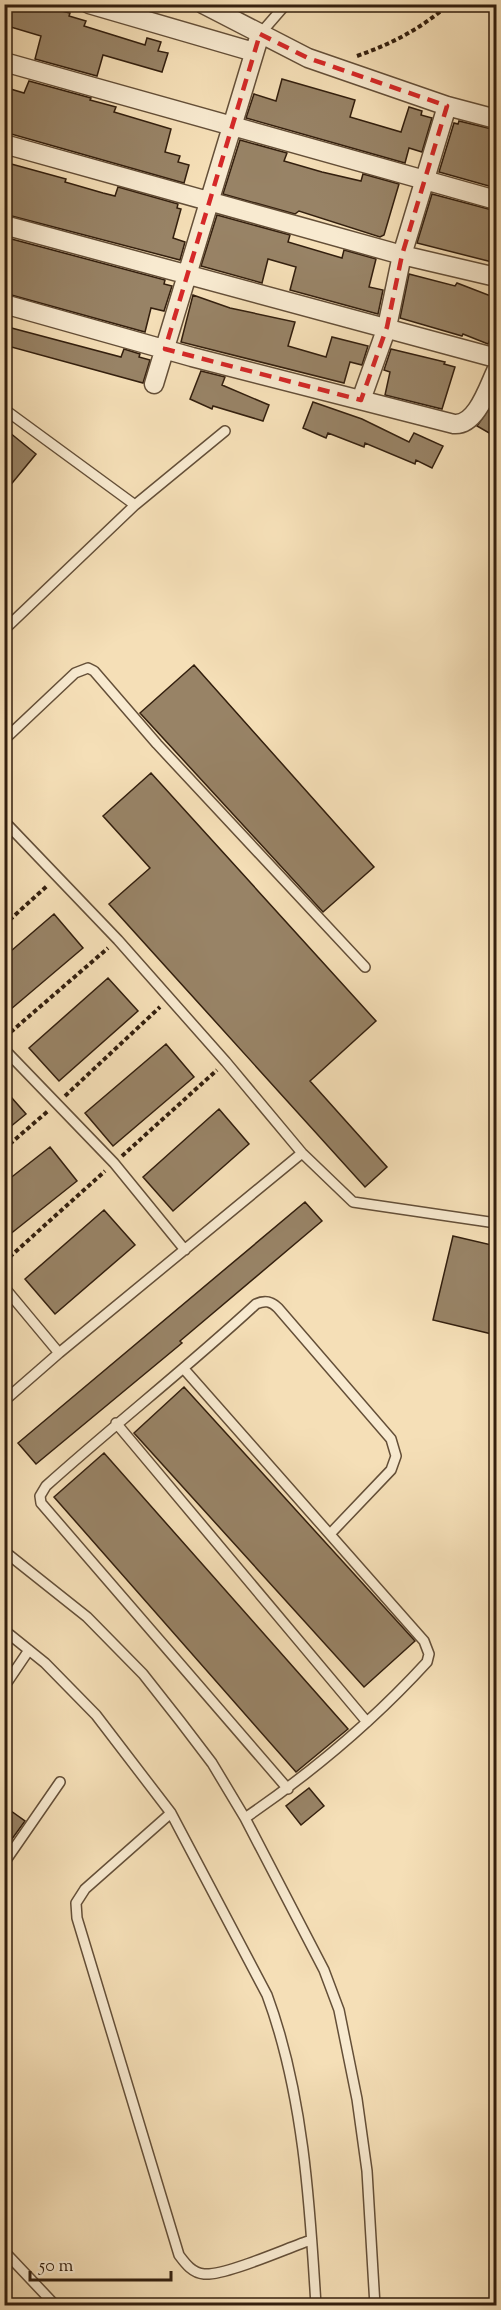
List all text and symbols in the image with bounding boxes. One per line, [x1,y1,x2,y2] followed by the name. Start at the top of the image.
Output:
[30,2244,171,2282] scale bar
[38,2254,74,2280] text: 50 m

